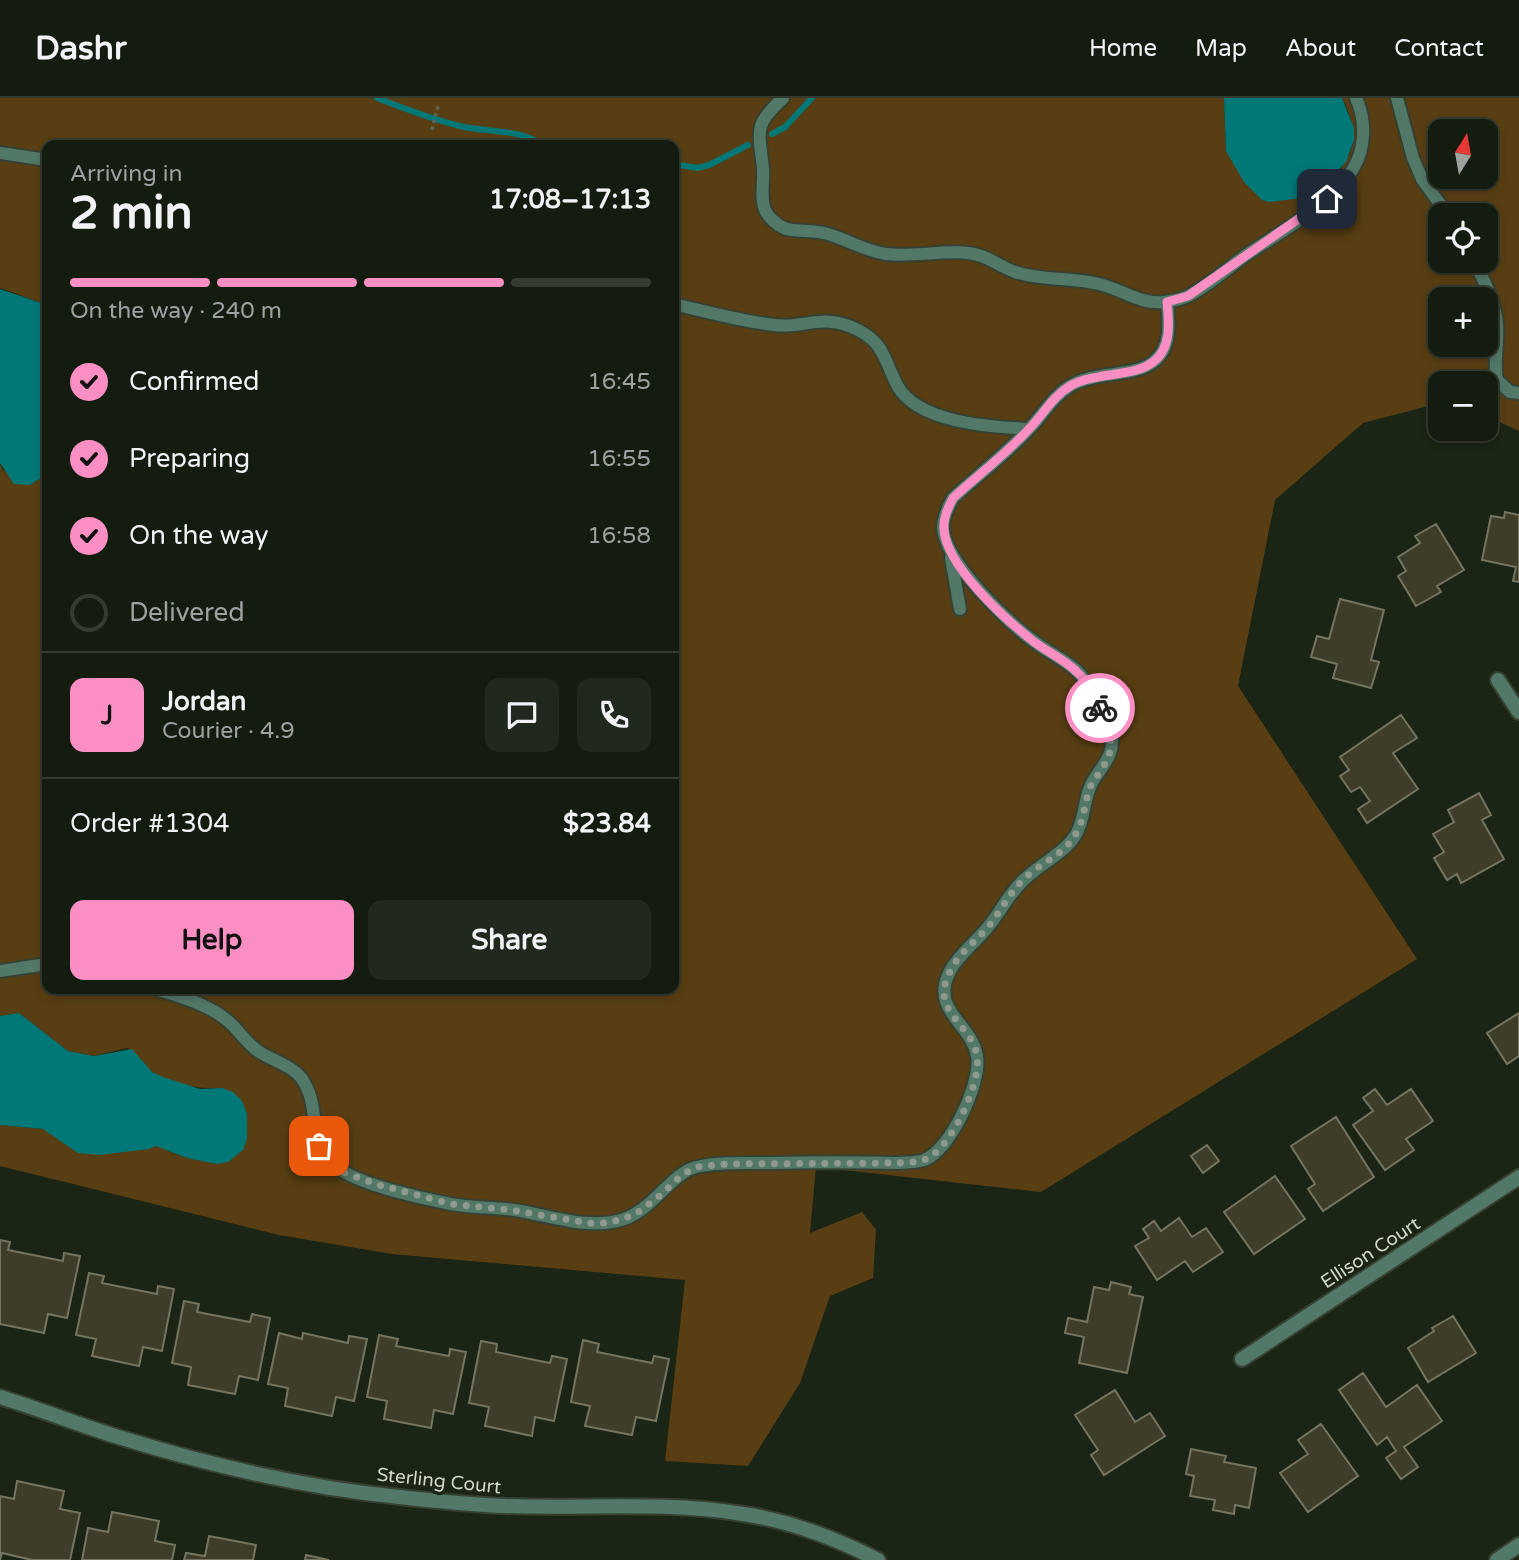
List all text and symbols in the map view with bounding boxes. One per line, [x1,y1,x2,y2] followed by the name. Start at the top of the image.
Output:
[35,29,127,68] text: Dashr
[1089,34,1157,63] text: Home
[1195,34,1247,63] text: Map
[1285,34,1356,63] text: About
[1394,34,1484,63] text: Contact
[1428,119,1498,189] north arrow
[1428,119,1498,441] map controls
[70,160,183,188] text: Arriving in
[1297,169,1357,229] pin
[1308,180,1346,218] icon: home
[489,184,651,215] text: 17:08–17:13
[70,186,193,241] text: 2 min
[1428,203,1498,273] button: locate
[1428,287,1498,357] button: +
[70,297,282,325] text: On the way · 240 m
[70,363,108,401] icon: check
[129,366,259,397] text: Confirmed
[587,368,651,396] text: 16:45
[1428,371,1498,441] button: −
[70,440,108,478] icon: check
[129,443,250,474] text: Preparing
[587,445,651,473] text: 16:55
[70,517,108,555] icon: check
[129,520,269,551] text: On the way
[587,522,651,550] text: 16:58
[129,597,245,628] text: Delivered
[1065,673,1135,743] courier
[485,678,559,752] button: chat
[577,678,651,752] button: phone
[162,686,246,717] text: Jordan
[1081,689,1119,727] icon: bike
[101,700,113,731] text: J
[162,717,295,745] text: Courier · 4.9
[70,808,230,839] text: Order #1304
[563,808,651,839] text: $23.84
[70,900,354,980] button: Help
[368,900,651,980] button: Share
[289,1116,349,1176] pin
[300,1127,338,1165] icon: bag
[1317,1213,1424,1293] street label: Ellison Court
[376,1464,502,1498] street label: Sterling Court

